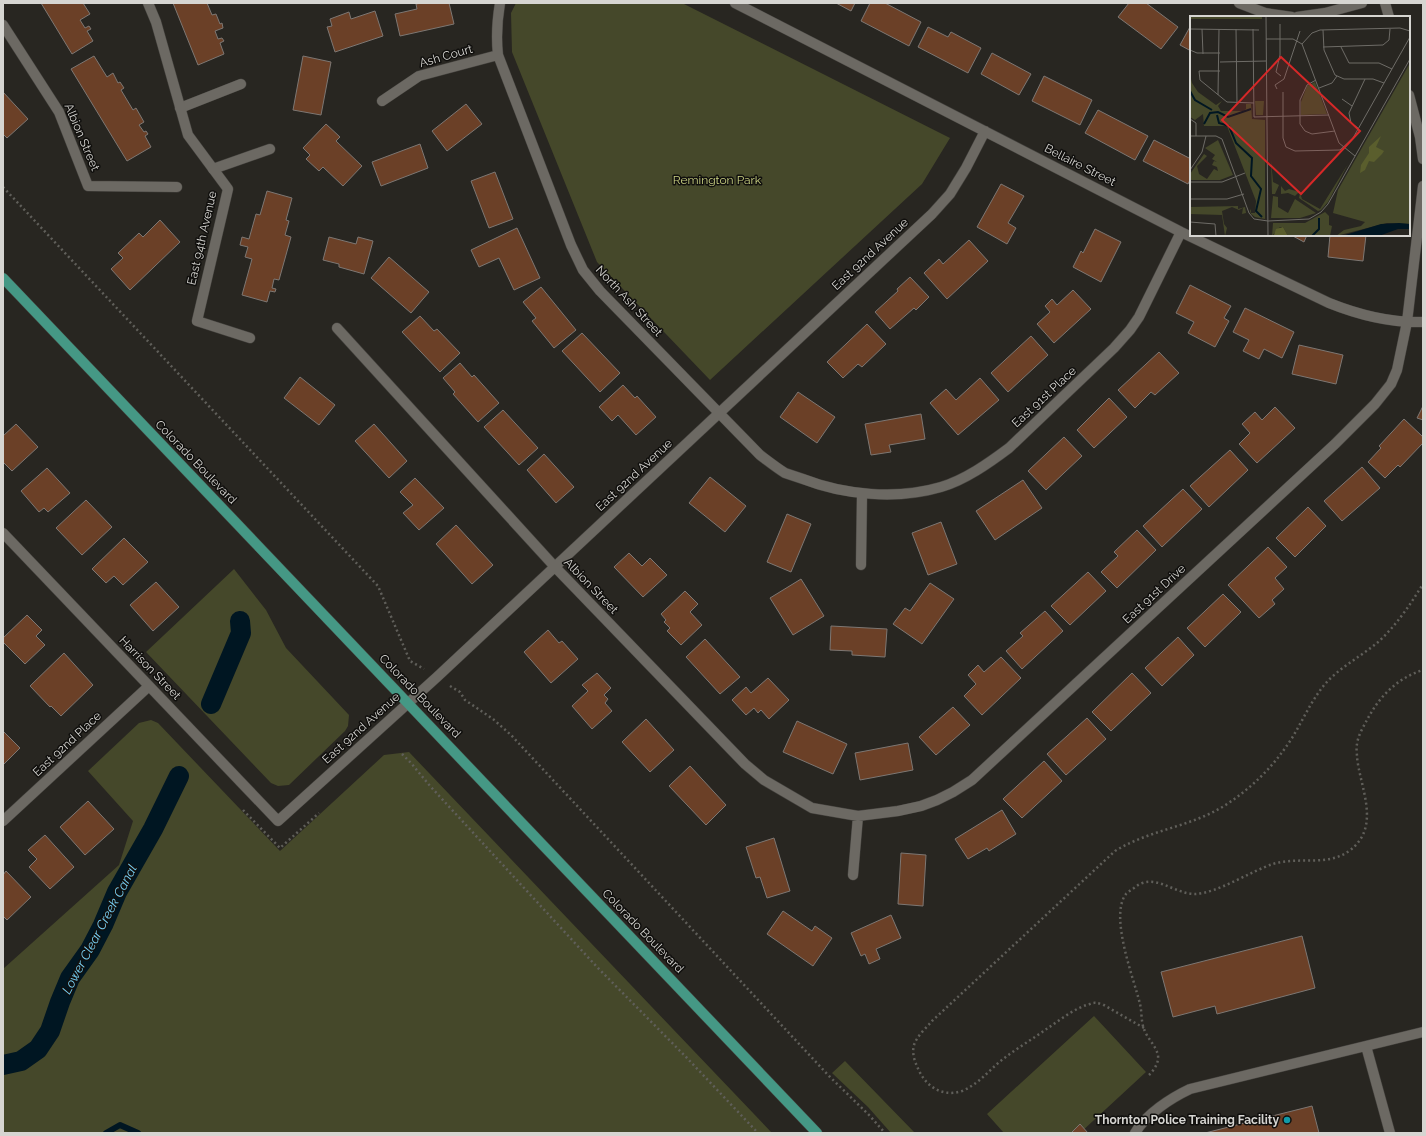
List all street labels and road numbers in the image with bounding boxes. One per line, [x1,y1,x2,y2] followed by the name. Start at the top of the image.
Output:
[418,42,474,70] street label: Ash Court
[62,101,102,173] street label: Albion Street
[1042,141,1118,189] street label: Bellaire Street
[184,190,220,286] street label: East 94th Avenue
[829,215,911,293] street label: East 92nd Avenue
[593,263,665,339] street label: North Ash Street
[1009,364,1079,430] street label: East 91st Place
[152,417,240,507] street label: Colorado Boulevard
[593,436,675,514] street label: East 92nd Avenue
[561,555,621,617] street label: Albion Street
[1120,561,1188,627] street label: East 91st Drive
[116,633,184,703] street label: Harrison Street
[376,651,464,741] street label: Colorado Boulevard
[319,690,403,766] street label: East 92nd Avenue
[30,709,104,779] street label: East 92nd Place
[599,886,687,976] street label: Colorado Boulevard

